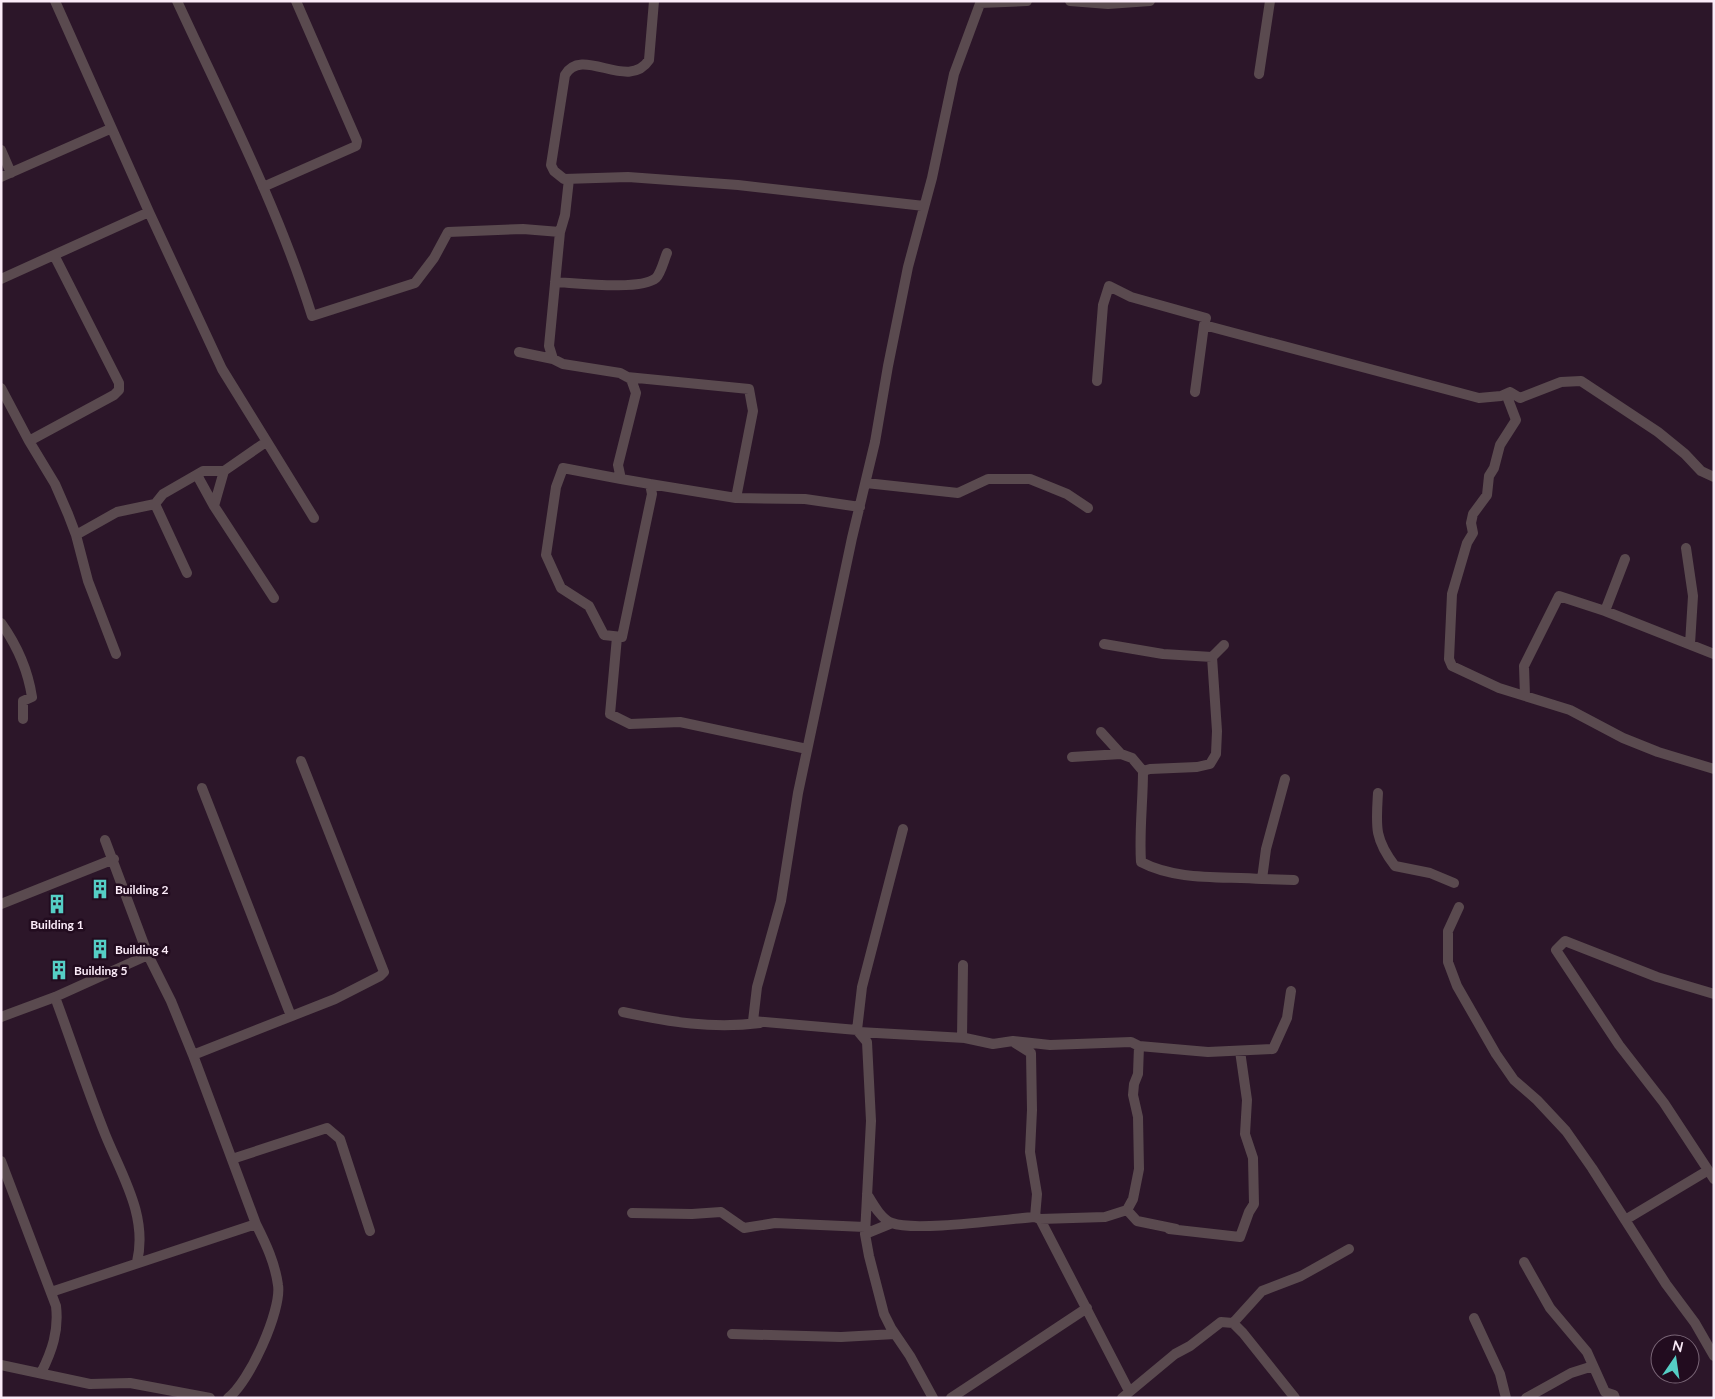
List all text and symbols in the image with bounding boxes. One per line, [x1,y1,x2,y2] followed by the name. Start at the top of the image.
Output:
[89,878,111,900] building icon: Building 2
[115,882,168,897] place label: Building 2
[46,893,68,915] building icon: Building 1
[30,917,84,932] place label: Building 1
[89,938,111,960] building icon: Building 4
[115,942,168,957] place label: Building 4
[48,959,70,981] building icon: Building 5
[74,963,127,978] place label: Building 5
[1650,1334,1700,1384] north arrow
[1671,1336,1685,1355] text: N

